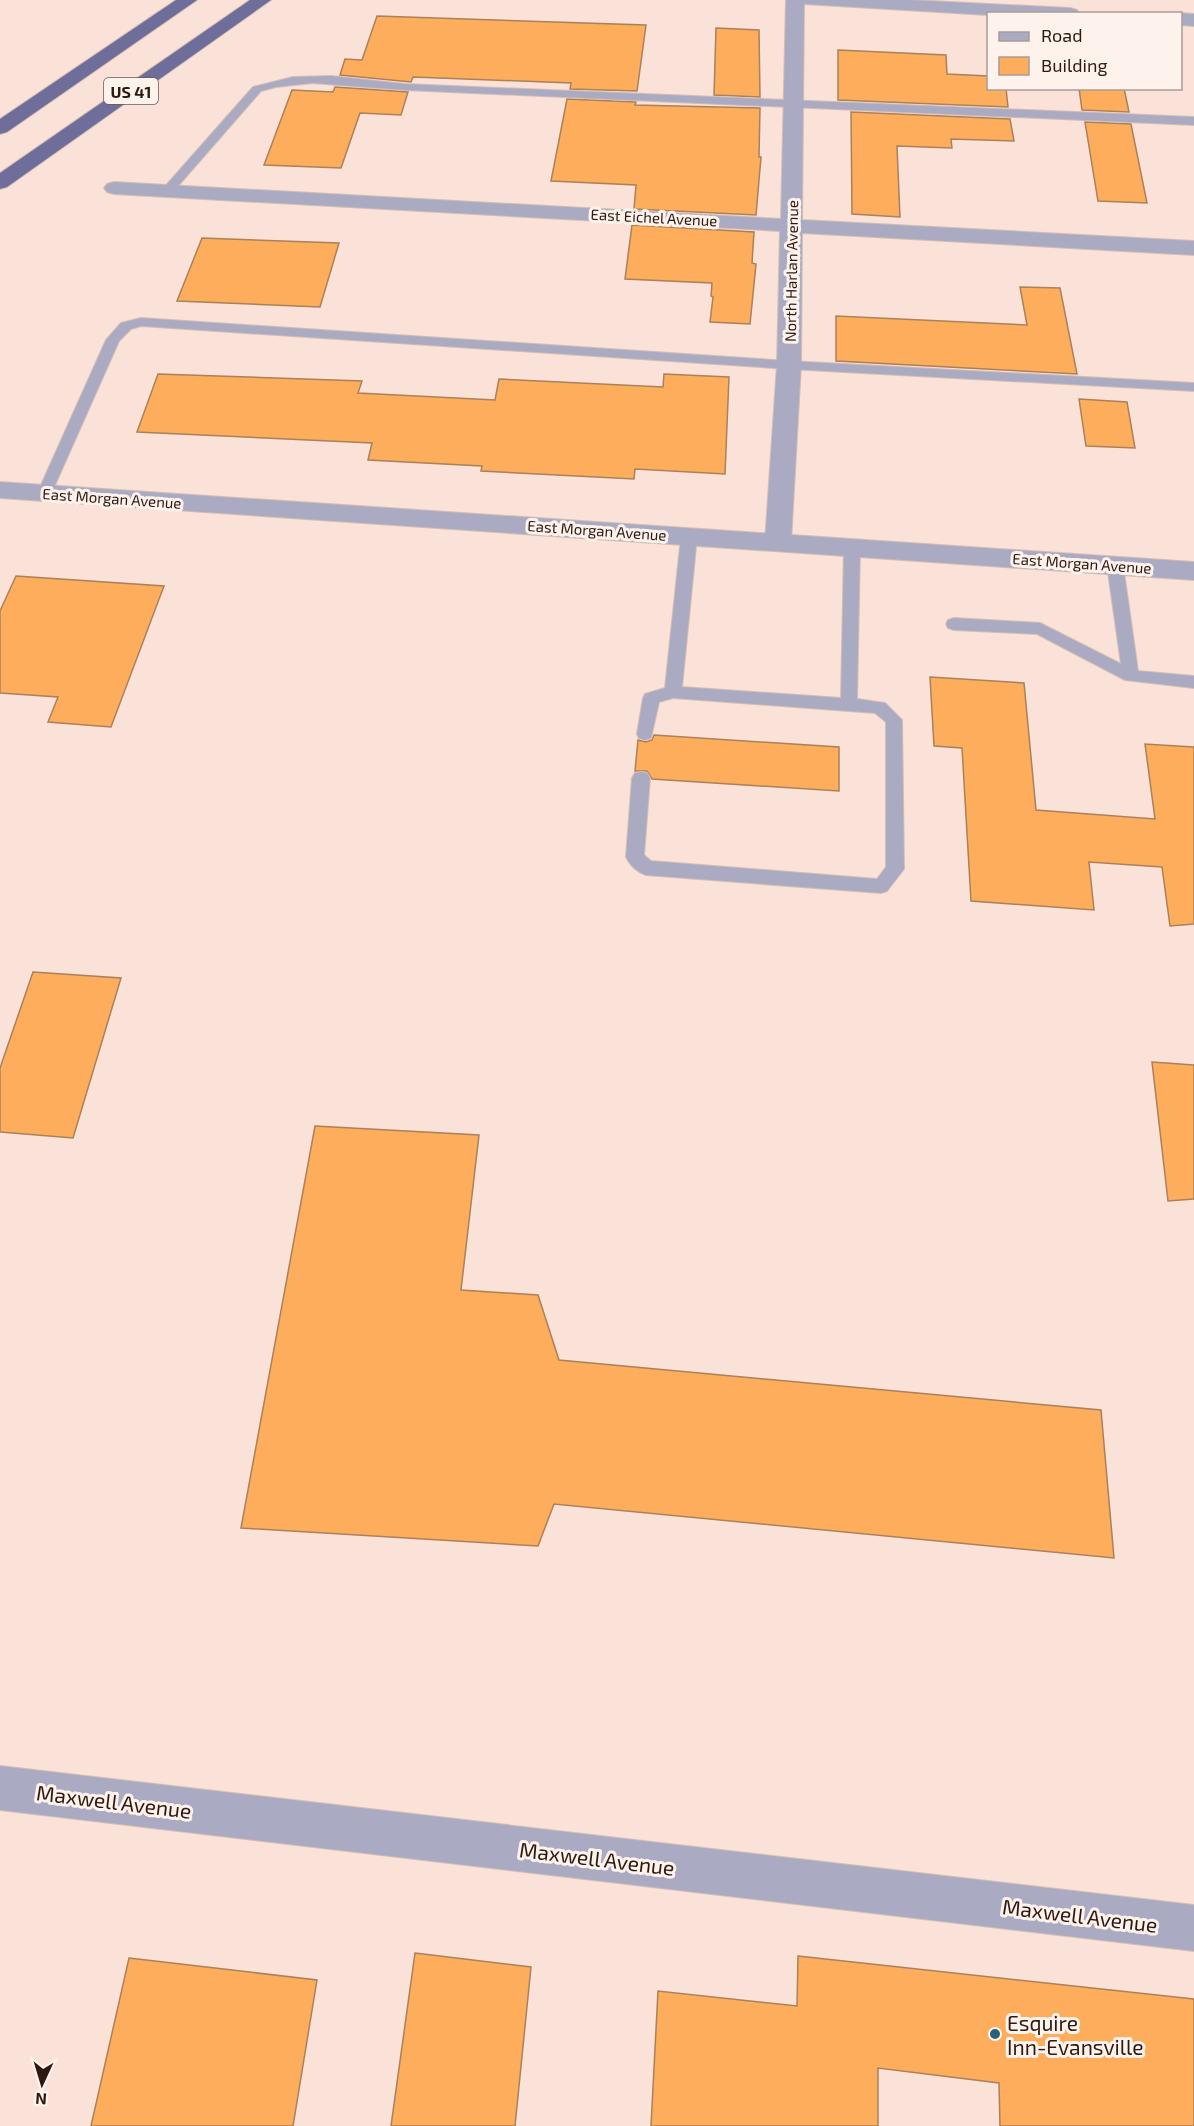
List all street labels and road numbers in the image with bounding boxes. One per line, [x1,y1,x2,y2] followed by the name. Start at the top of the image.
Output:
[104,78,158,104] road number: US 41
[781,200,801,342] street label: North Harlan Avenue
[590,205,718,229] street label: East Eichel Avenue
[42,484,182,512] street label: East Morgan Avenue
[527,516,667,544] street label: East Morgan Avenue
[1012,549,1152,577] street label: East Morgan Avenue
[35,1779,193,1823] street label: Maxwell Avenue
[518,1836,676,1880] street label: Maxwell Avenue
[1001,1893,1159,1937] street label: Maxwell Avenue

